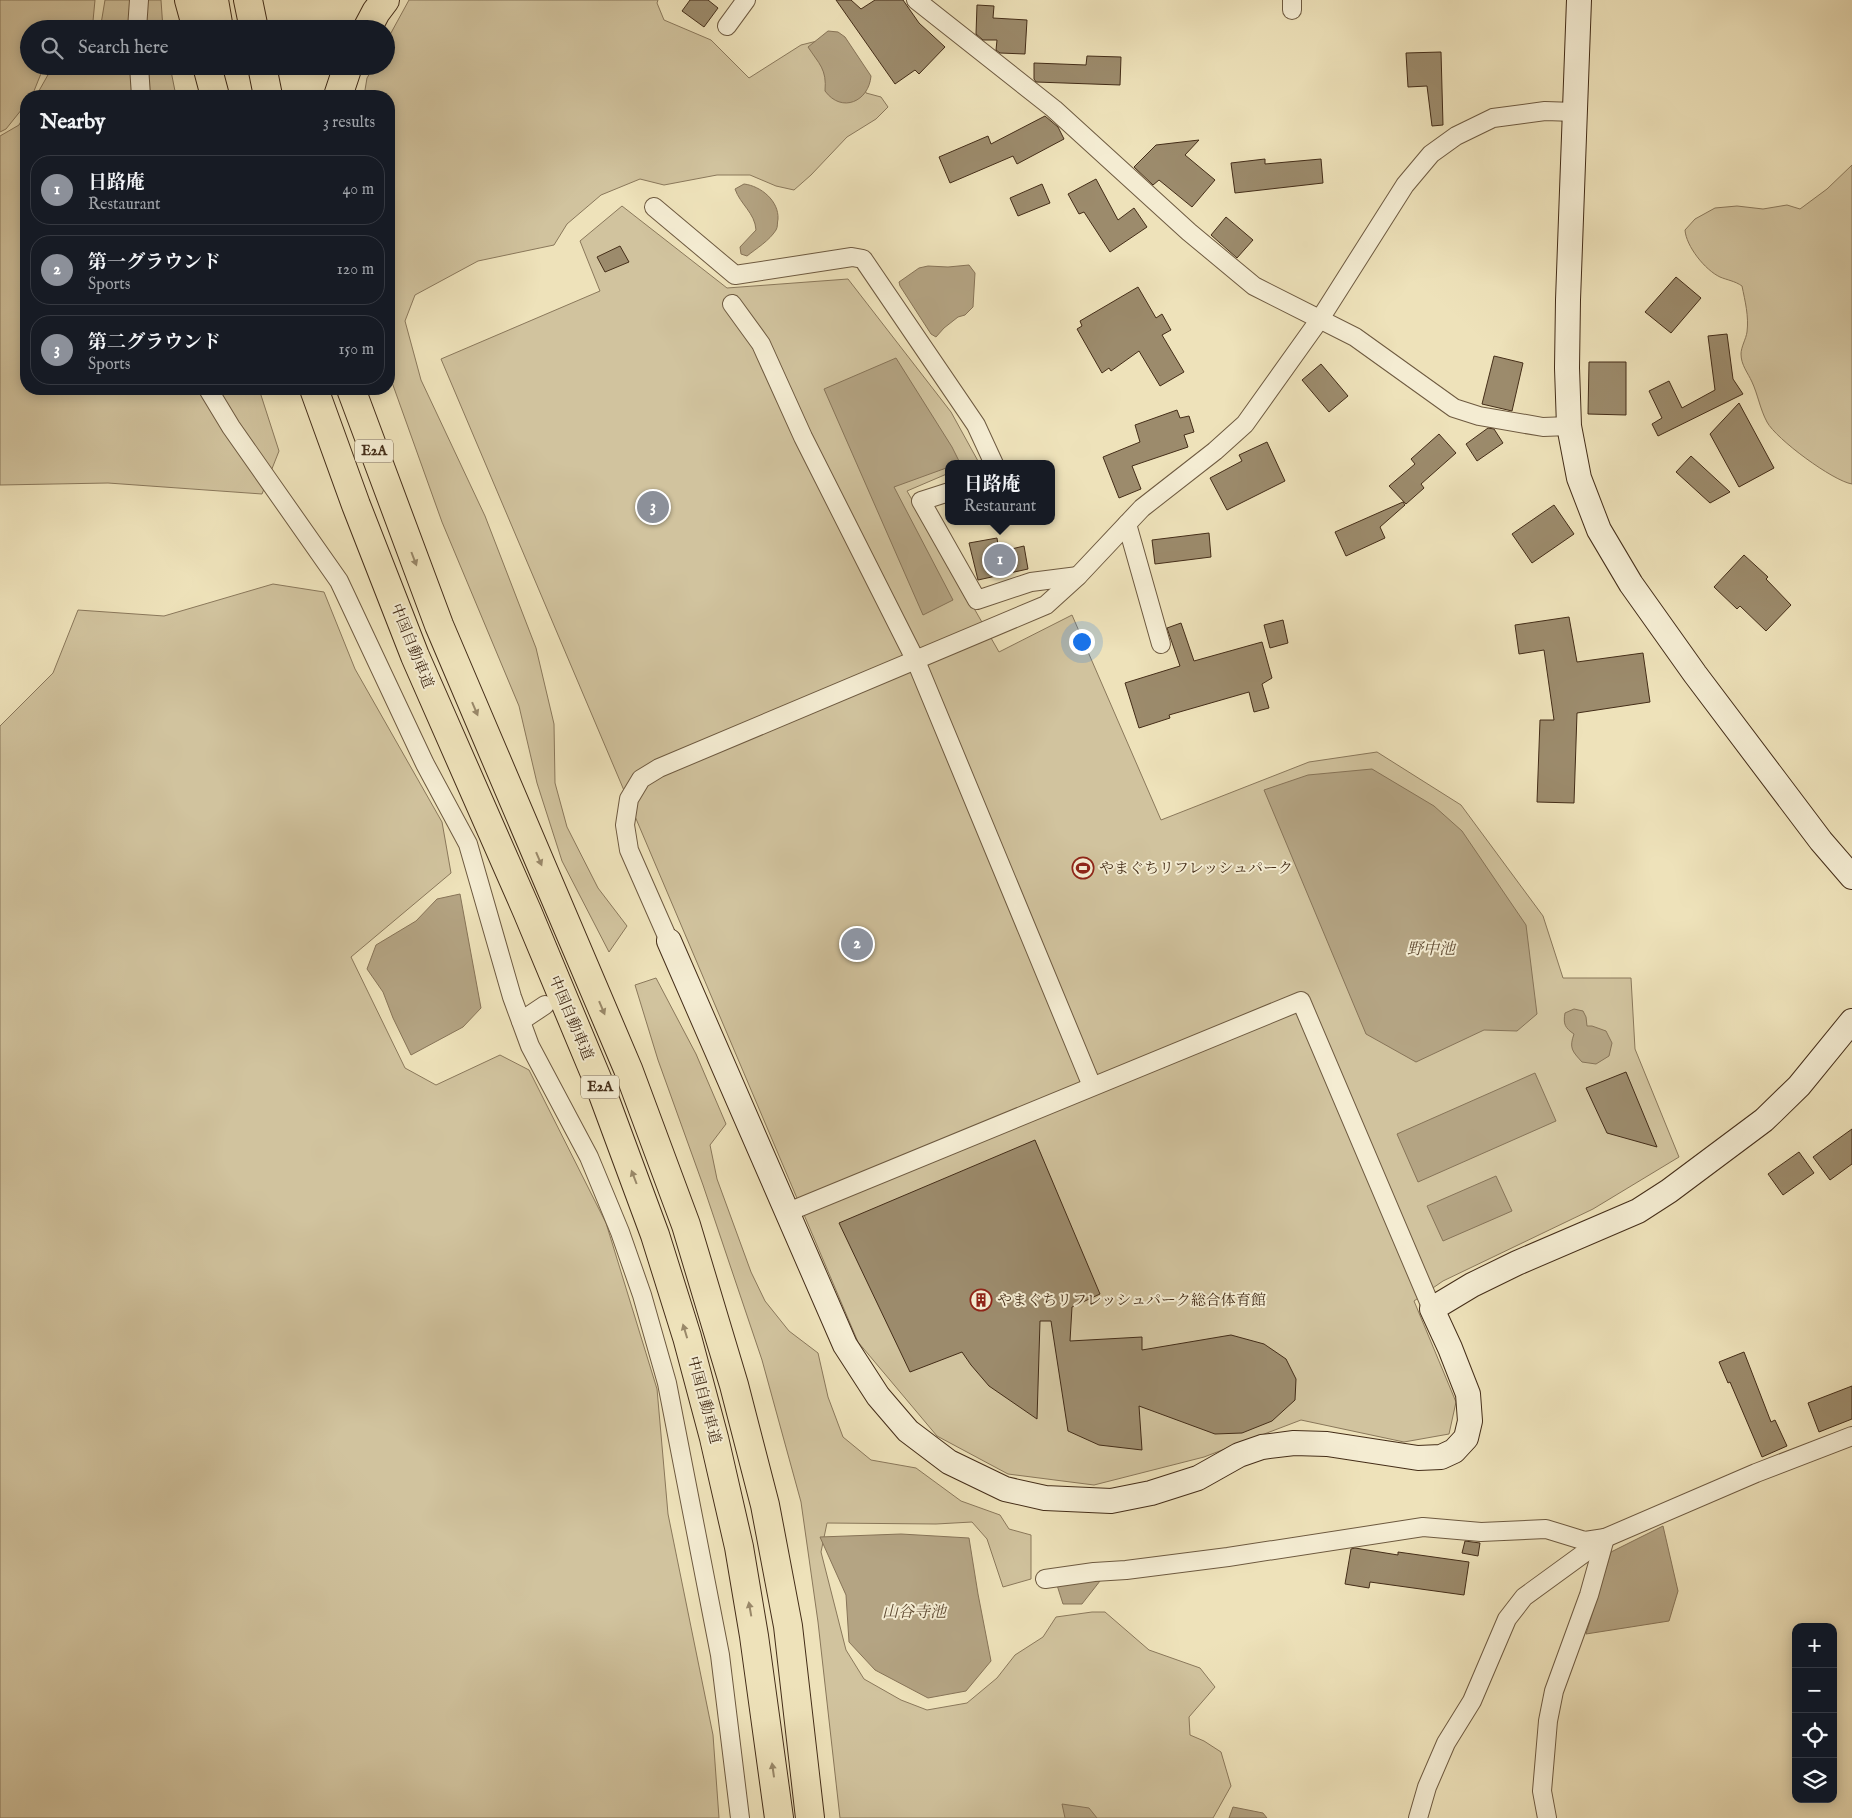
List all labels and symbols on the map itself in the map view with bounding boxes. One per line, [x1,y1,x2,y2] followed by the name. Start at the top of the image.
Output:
[355,440,393,462] road number: E2A
[637,488,669,526] pin: 3
[984,541,1016,579] pin: 1
[410,552,418,566] one-way arrow
[386,601,438,691] street label: 中国自動車道
[1069,629,1095,655] your location
[471,702,479,716] one-way arrow
[535,852,543,867] one-way arrow
[1071,856,1095,880] sports icon: やまぐちリフレッシュパーク
[1099,859,1293,878] place label: やまぐちリフレッシュパーク
[841,925,873,963] pin: 2
[1407,940,1457,960] water label: 野中池
[545,973,597,1063] street label: 中国自動車道
[598,1001,606,1016] one-way arrow
[581,1076,619,1098] road number: E2A
[630,1169,638,1184] one-way arrow
[969,1288,993,1312] building icon: やまぐちリフレッシュパーク総合体育館
[997,1291,1266,1310] place label: やまぐちリフレッシュパーク総合体育館
[680,1324,688,1339] one-way arrow
[683,1354,725,1446] street label: 中国自動車道
[745,1600,753,1616] one-way arrow
[882,1603,948,1623] water label: 山谷寺池
[768,1761,776,1777] one-way arrow

